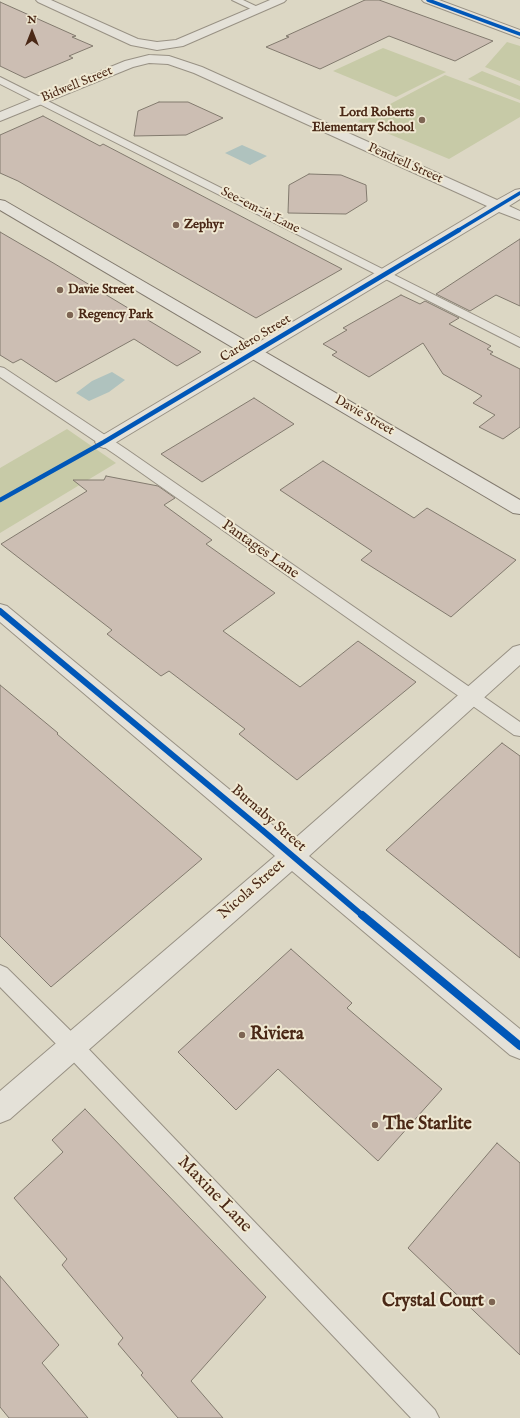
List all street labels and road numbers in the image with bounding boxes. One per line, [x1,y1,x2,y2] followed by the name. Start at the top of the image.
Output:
[39,64,115,106] street label: Bidwell Street
[365,141,445,187] street label: Pendrell Street
[218,184,302,238] street label: See-em-ia Lane
[218,312,294,366] street label: Cardero Street
[331,393,397,439] street label: Davie Street
[218,517,302,583] street label: Pantages Lane
[227,782,309,856] street label: Burnaby Street
[215,856,289,924] street label: Nicola Street
[172,1152,256,1238] street label: Maxine Lane

